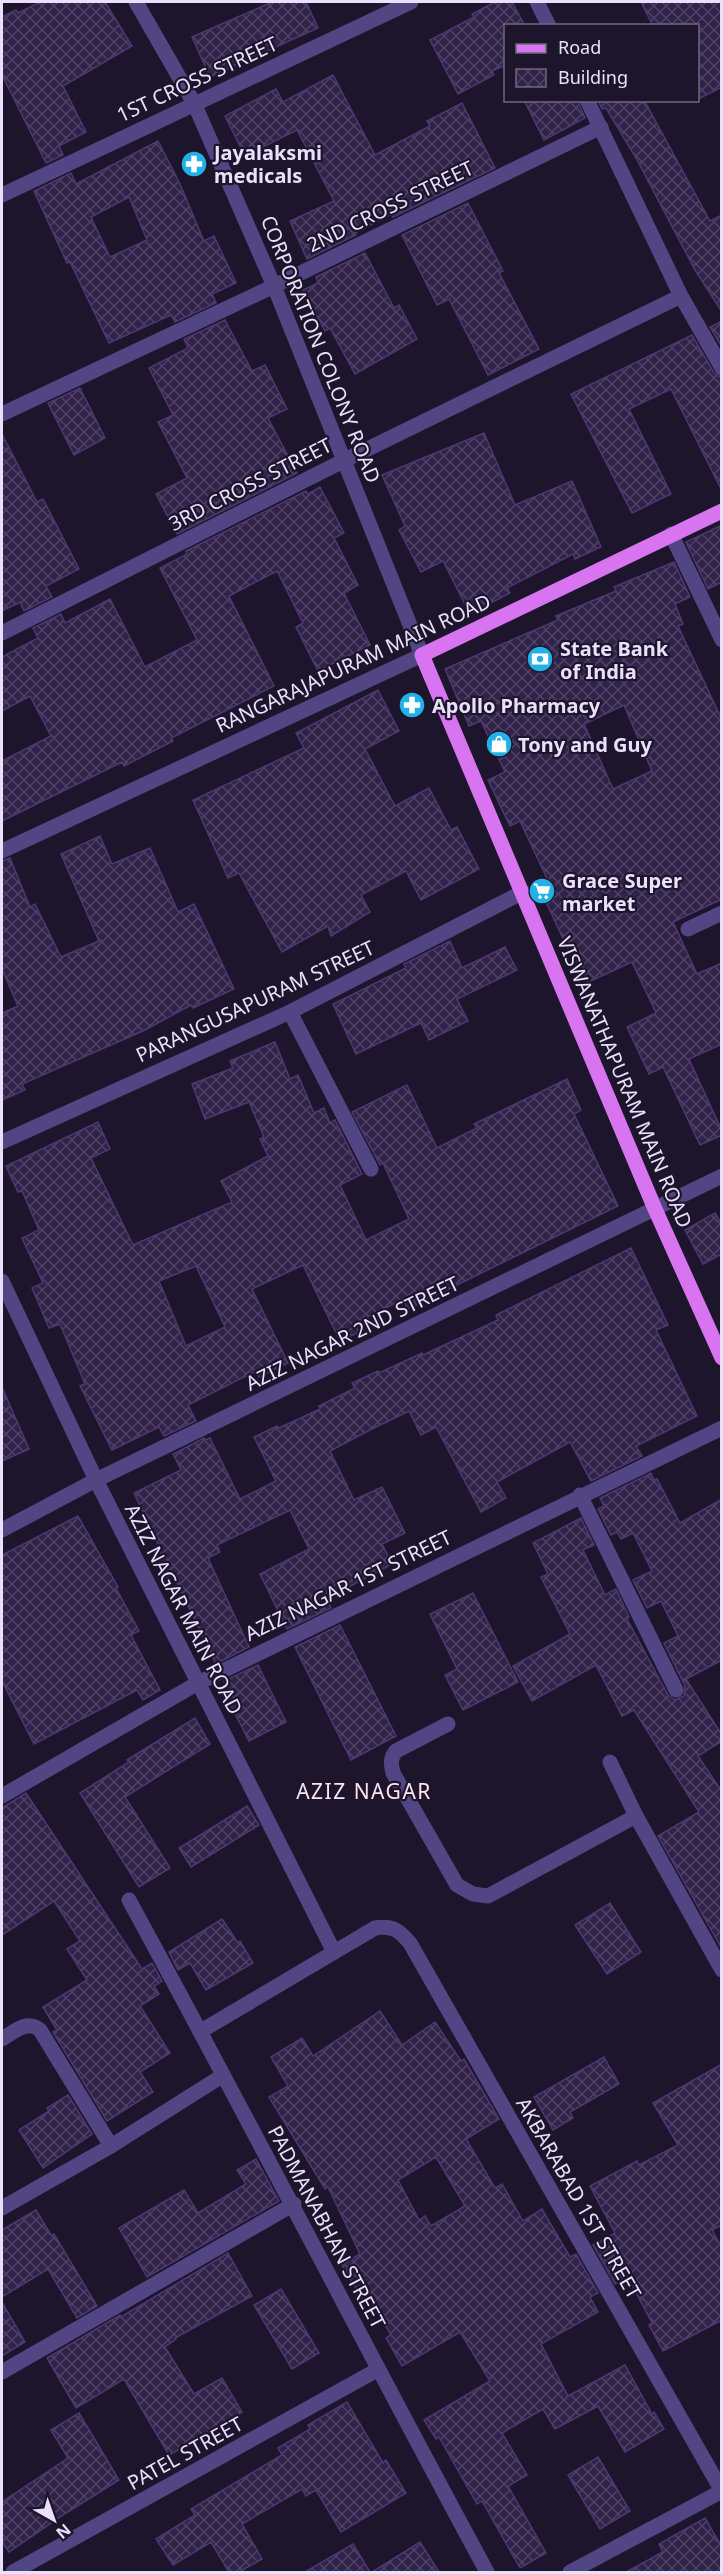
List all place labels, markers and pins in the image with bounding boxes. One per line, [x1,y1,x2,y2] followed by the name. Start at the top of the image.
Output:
[212,139,322,189] place label: Jayalaksmi medicals
[179,149,209,179] pharmacy icon: Jayalaksmi medicals
[560,635,669,685] place label: State Bank of India
[525,644,555,674] bank icon: State Bank of India
[397,690,427,720] pharmacy icon: Apollo Pharmacy
[432,692,601,719] place label: Apollo Pharmacy
[484,729,514,759] shop icon: Tony and Guy
[518,731,653,758] place label: Tony and Guy
[562,867,682,917] place label: Grace Super market
[527,876,557,906] supermarket icon: Grace Super market

